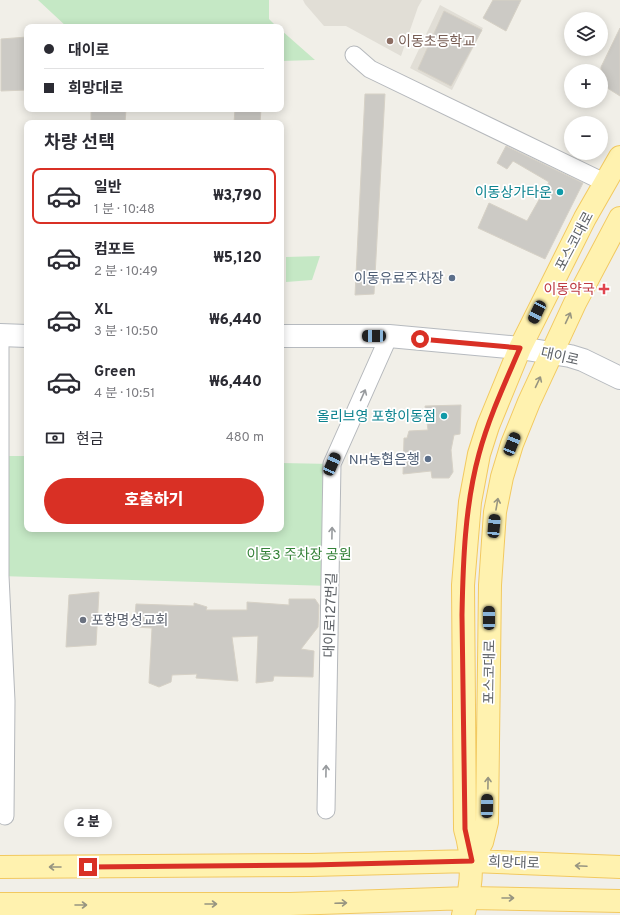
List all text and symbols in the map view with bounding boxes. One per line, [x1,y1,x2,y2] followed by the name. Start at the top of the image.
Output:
[564,12,608,160] map controls
[564,12,608,56] button: layers
[398,33,475,51] place label: 이동초등학교
[385,36,395,46] marker: 이동초등학교
[68,42,109,61] text: 대이로
[564,64,608,108] button: +
[68,80,123,99] text: 희망대로
[564,116,608,160] button: −
[44,132,115,155] text: 차량 선택
[46,178,82,214] icon: car
[94,179,122,198] text: 일반
[475,185,552,202] place label: 이동상가타운
[213,187,262,206] text: ₩3,790
[555,187,565,197] marker: 이동상가타운
[94,202,155,218] text: 1 분 · 10:48
[553,209,598,274] street label: 포스코대로
[46,240,82,276] icon: car
[94,241,135,260] text: 컴포트
[214,249,262,268] text: ₩5,120
[94,264,158,280] text: 2 분 · 10:49
[354,271,444,288] place label: 이동유료주차장
[447,273,457,283] marker: 이동유료주차장
[543,282,595,299] place label: 이동약국
[598,283,610,295] marker: 이동약국
[526,299,548,325] car
[94,301,112,320] text: XL
[46,302,82,338] icon: car
[209,311,262,330] text: ₩6,440
[565,312,572,324] one-way arrow
[94,324,158,340] text: 3 분 · 10:50
[362,330,386,342] car
[411,330,429,348] route start
[539,345,581,370] street label: 대이로
[94,363,136,382] text: Green
[46,364,82,400] icon: car
[209,373,262,392] text: ₩6,440
[535,376,542,388] one-way arrow
[94,386,155,402] text: 4 분 · 10:51
[360,390,367,402] one-way arrow
[317,409,436,426] place label: 올리브영 포항이동점
[439,411,449,421] marker: 올리브영 포항이동점
[44,427,66,449] icon: cash
[226,430,264,446] text: 480 m
[76,431,104,450] text: 현금
[502,431,522,457] car
[322,451,342,477] car
[349,452,420,469] place label: NH농협은행
[423,454,433,464] marker: NH농협은행
[44,478,264,524] button: 호출하기
[493,498,501,511] one-way arrow
[487,514,501,538] car
[328,527,336,540] one-way arrow
[246,547,352,564] park label: 이동3 주차장 공원
[322,572,341,658] street label: 대이로127번길
[483,606,495,630] car
[91,613,168,630] place label: 포항명성교회
[78,615,88,625] marker: 포항명성교회
[481,640,500,704] street label: 포스코대로
[322,765,330,778] one-way arrow
[484,777,492,790] one-way arrow
[481,794,493,818] car
[64,809,112,837] callout: 2 분
[76,815,100,831] text: 2 분
[488,854,540,873] street label: 희망대로
[79,858,97,876] route end
[575,862,588,869] one-way arrow
[49,863,62,871] one-way arrow
[501,894,514,902] one-way arrow
[334,899,347,907] one-way arrow
[204,900,217,908] one-way arrow
[74,901,87,909] one-way arrow

